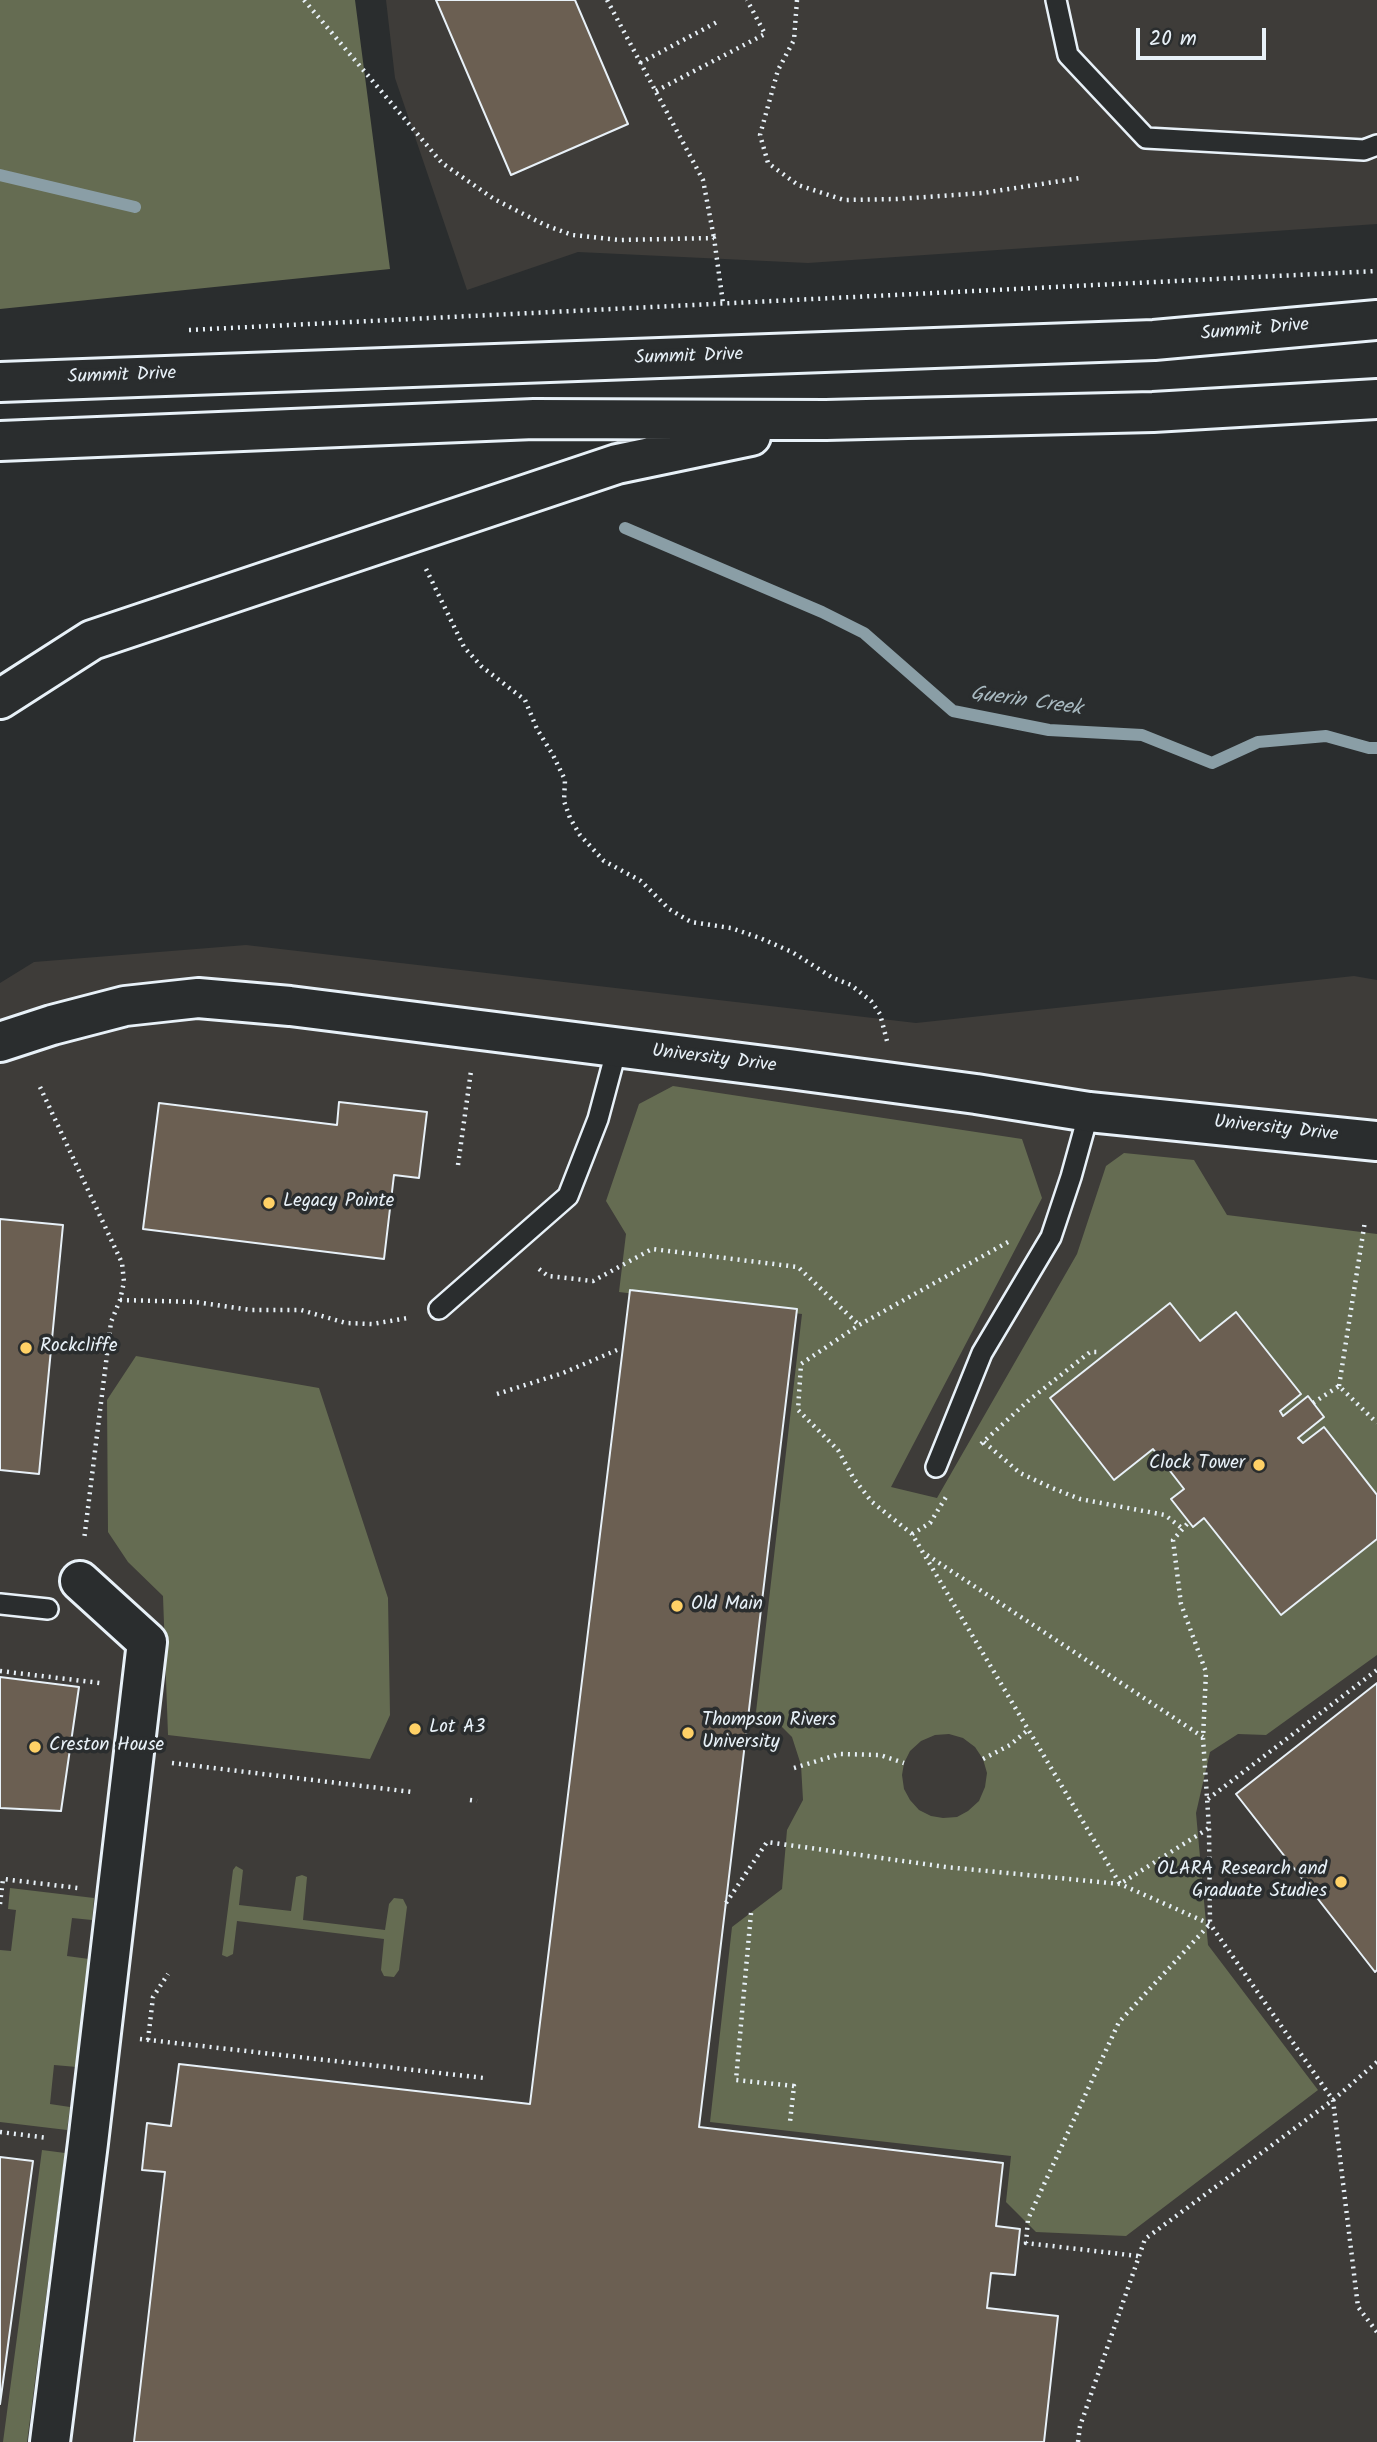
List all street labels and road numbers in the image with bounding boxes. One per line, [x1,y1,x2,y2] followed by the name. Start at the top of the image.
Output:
[1200,315,1310,347] street label: Summit Drive
[634,345,744,371] street label: Summit Drive
[67,364,177,390] street label: Summit Drive
[651,1041,777,1079] street label: University Drive
[1213,1112,1339,1148] street label: University Drive

